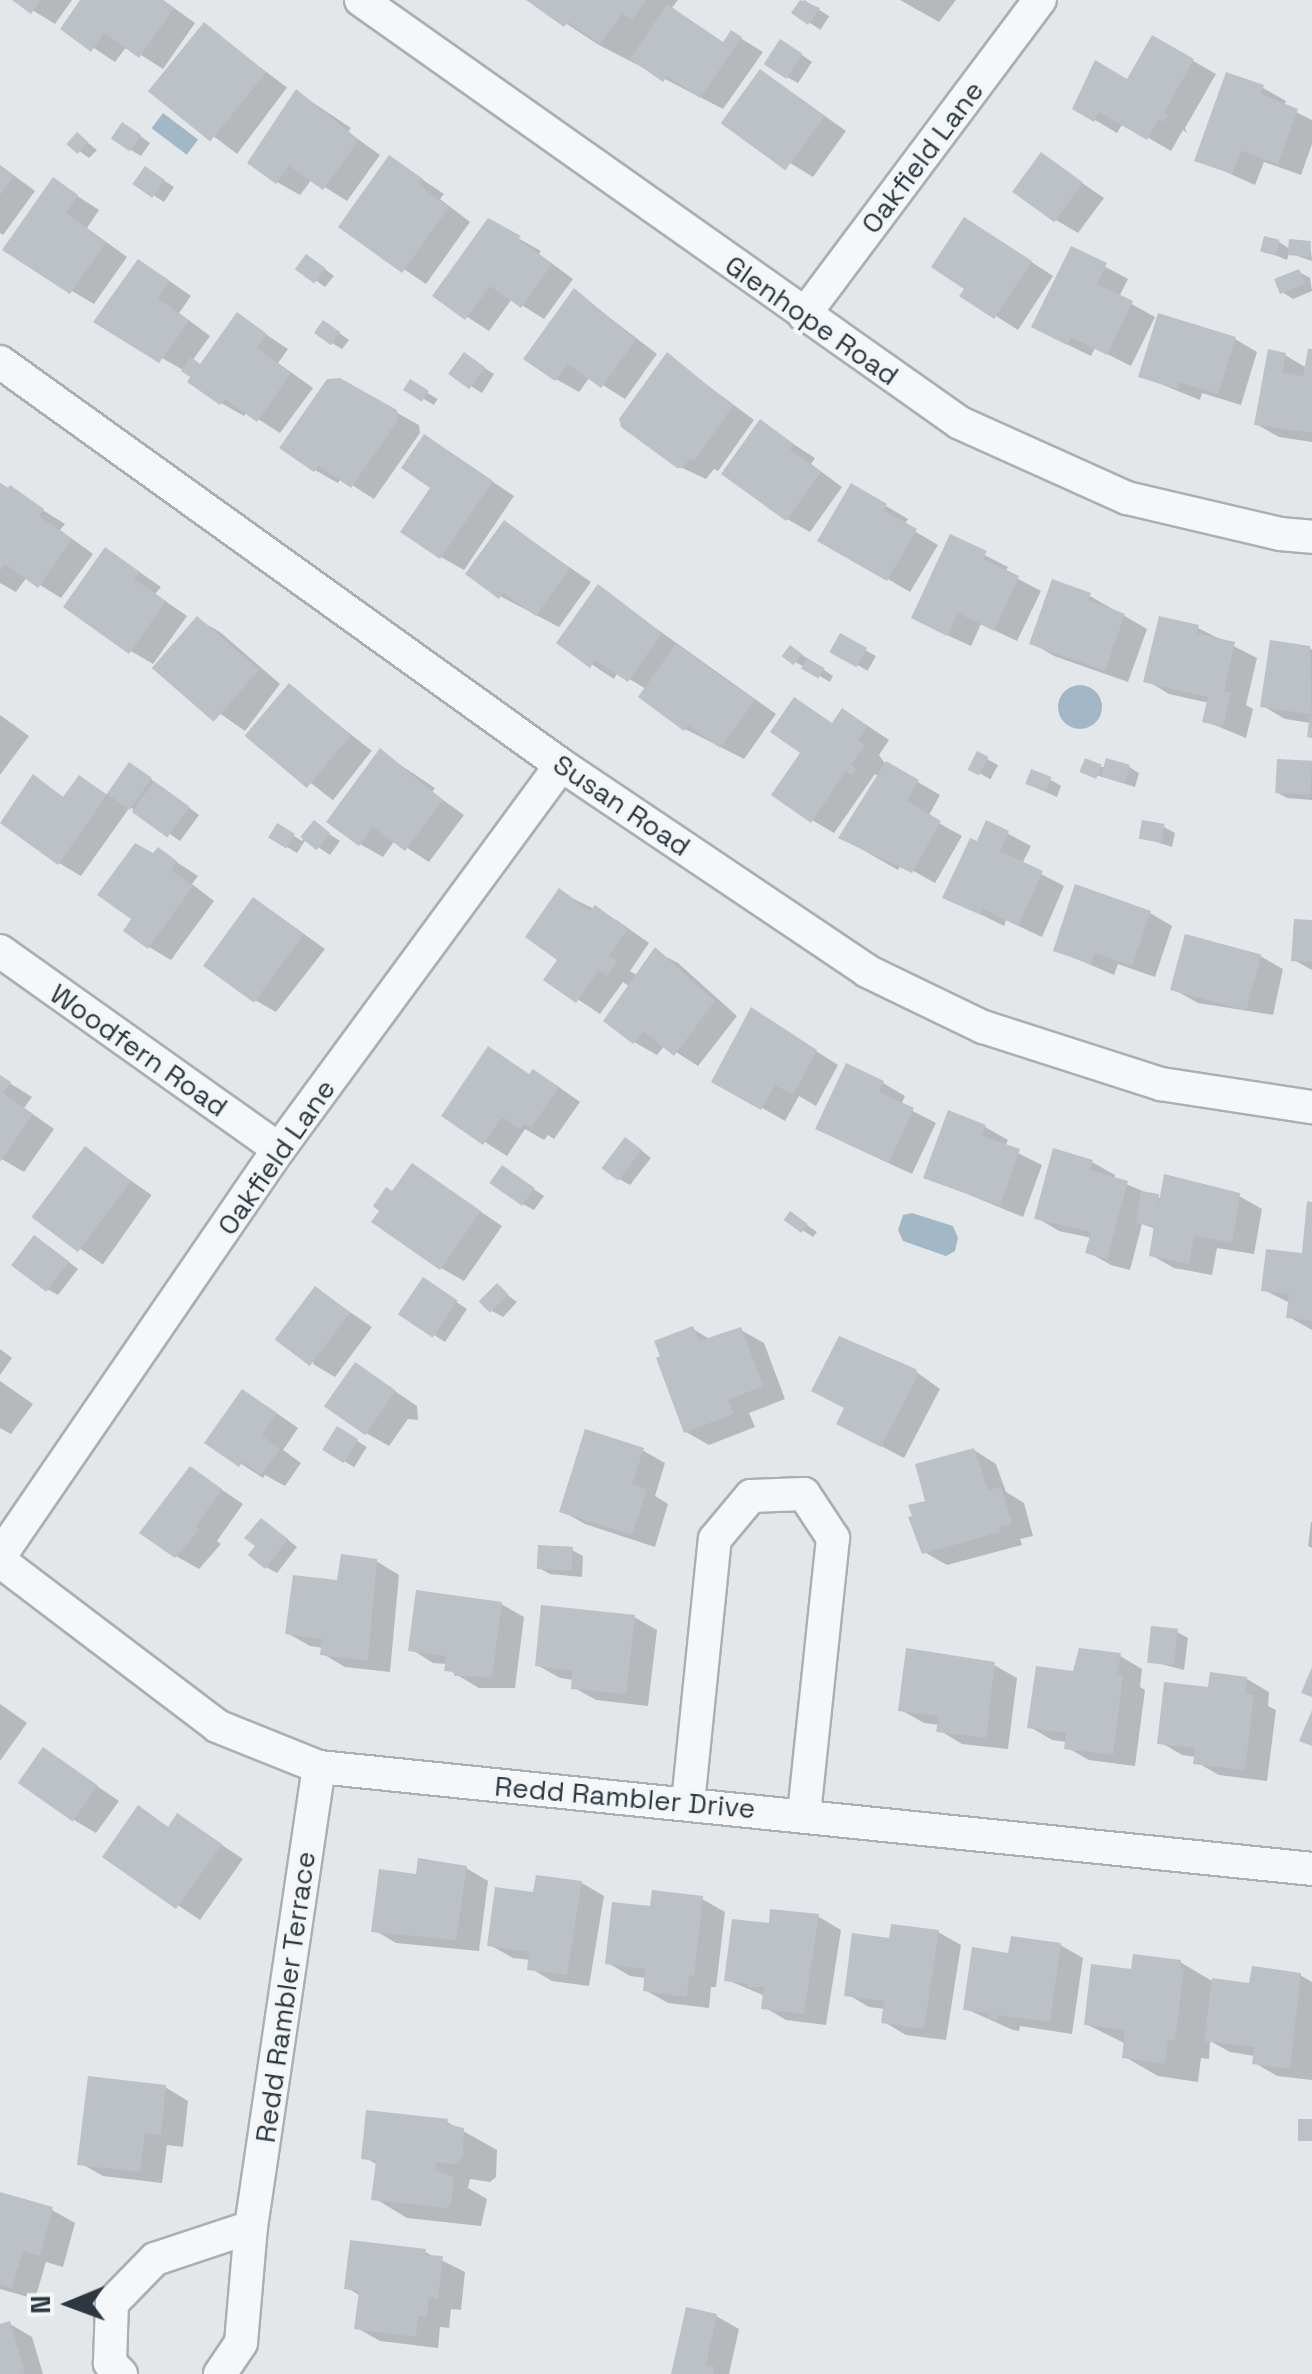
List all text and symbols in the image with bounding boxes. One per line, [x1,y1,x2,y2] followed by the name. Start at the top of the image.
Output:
[854,74,990,240] street label: Oakfield Lane
[719,248,905,392] street label: Glenhope Road
[547,747,697,863] street label: Susan Road
[44,976,234,1124] street label: Woodfern Road
[210,1073,342,1241] street label: Oakfield Lane
[493,1769,757,1825] street label: Redd Rambler Drive
[248,1849,322,2145] street label: Redd Rambler Terrace
[20,2254,120,2354] north arrow
[22,2295,58,2314] text: N

